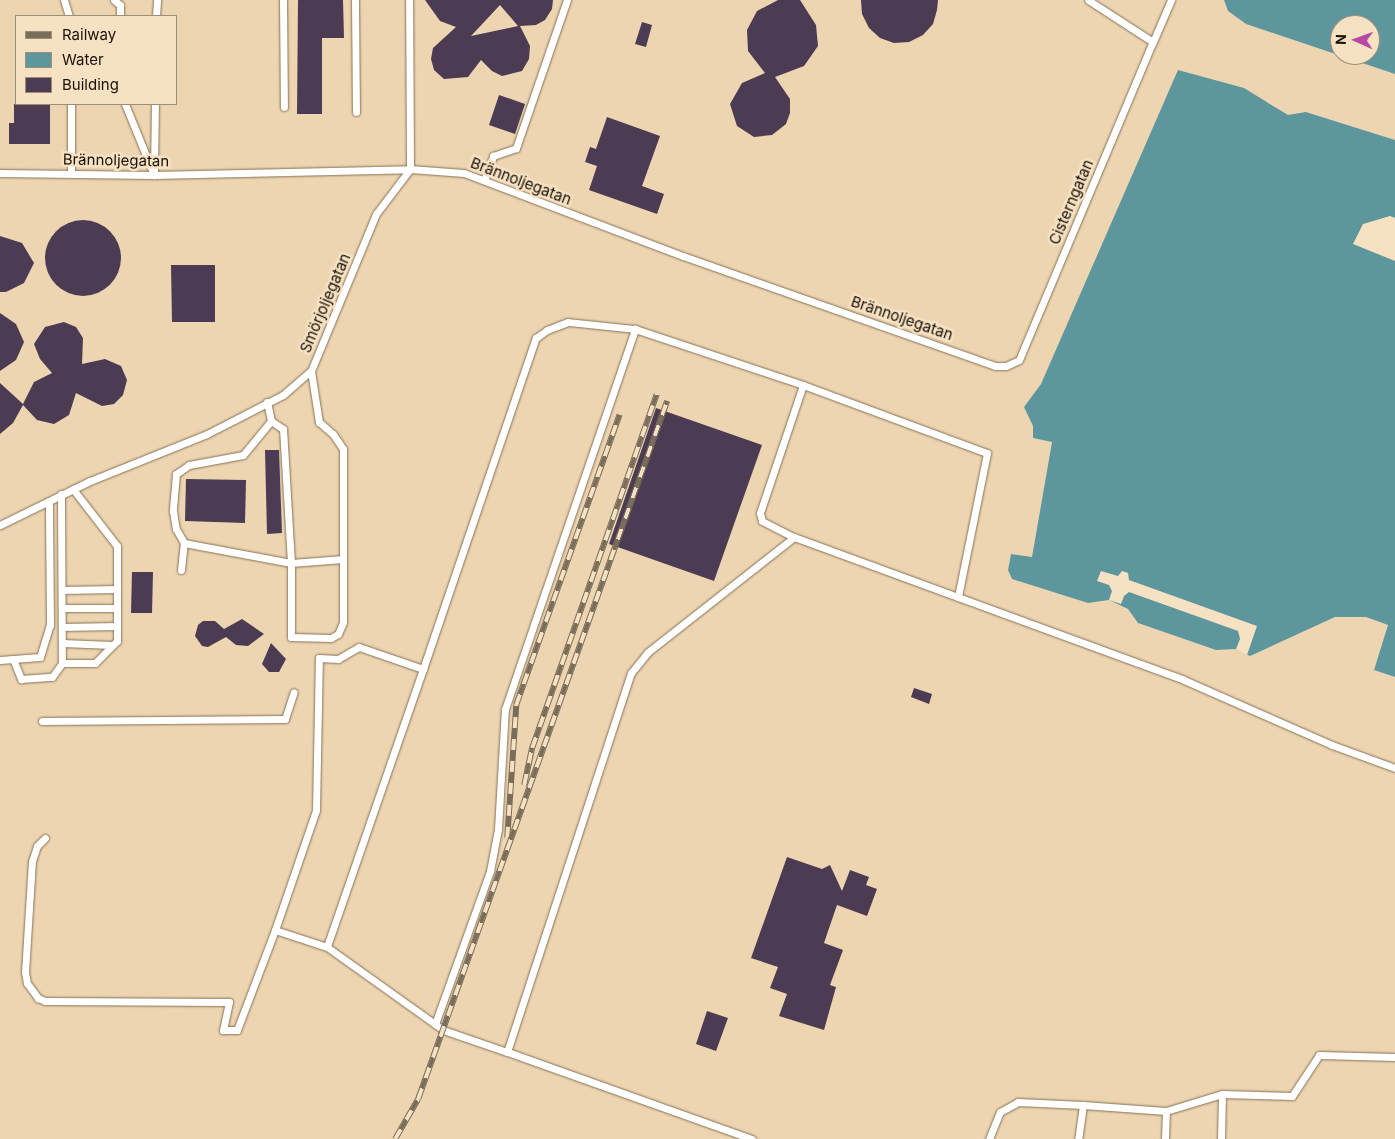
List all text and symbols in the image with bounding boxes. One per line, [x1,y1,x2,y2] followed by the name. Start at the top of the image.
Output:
[15,15,178,105] legend
[1330,15,1380,65] north arrow
[62,25,116,44] text: Railway
[1332,34,1349,45] text: N
[62,50,104,69] text: Water
[62,75,119,94] text: Building
[63,150,169,170] street label: Brännoljegatan
[468,154,574,208] street label: Brännoljegatan
[1045,157,1097,247] street label: Cisterngatan
[296,251,354,355] street label: Smörjoljegatan
[849,292,955,344] street label: Brännoljegatan

